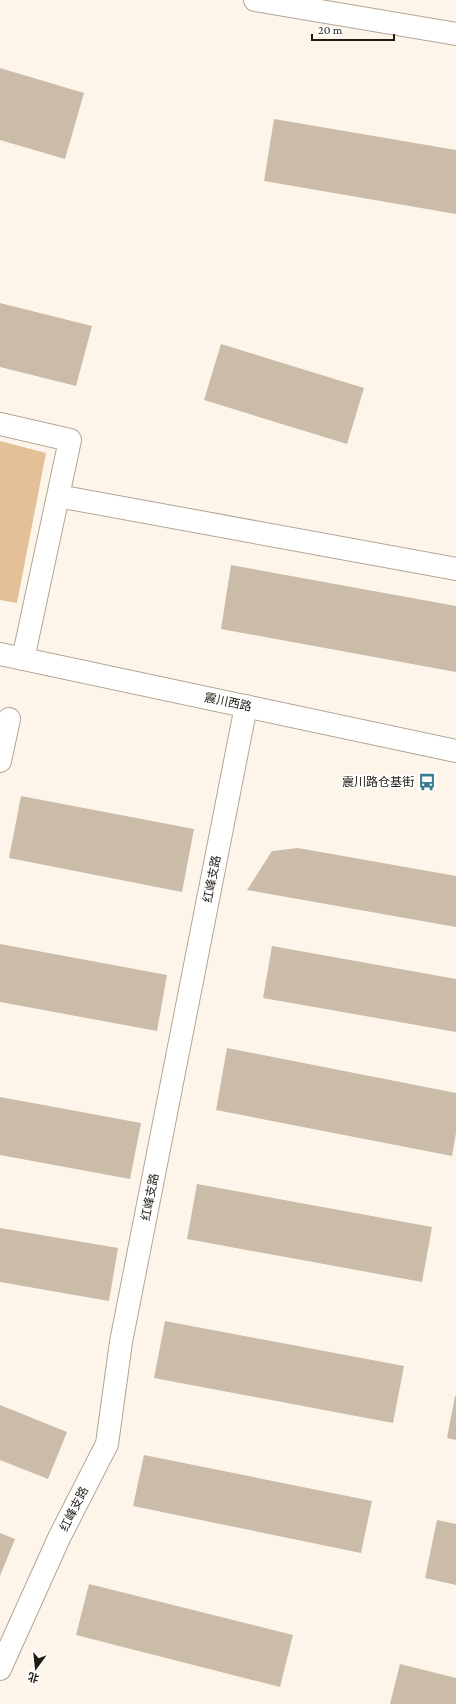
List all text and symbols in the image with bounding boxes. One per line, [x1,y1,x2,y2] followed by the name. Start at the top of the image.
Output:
[312,16,394,42] scale bar
[318,23,343,37] text: 20 m
[203,690,253,714] street label: 震川西路
[417,772,437,792] bus stop icon: 震川路仓基街
[342,775,414,789] place label: 震川路仓基街
[201,854,223,904] street label: 红峰支路
[139,1172,161,1222] street label: 红峰支路
[57,1484,91,1534] street label: 红峰支路
[16,1648,56,1688] north arrow
[27,1670,40,1685] text: 北

